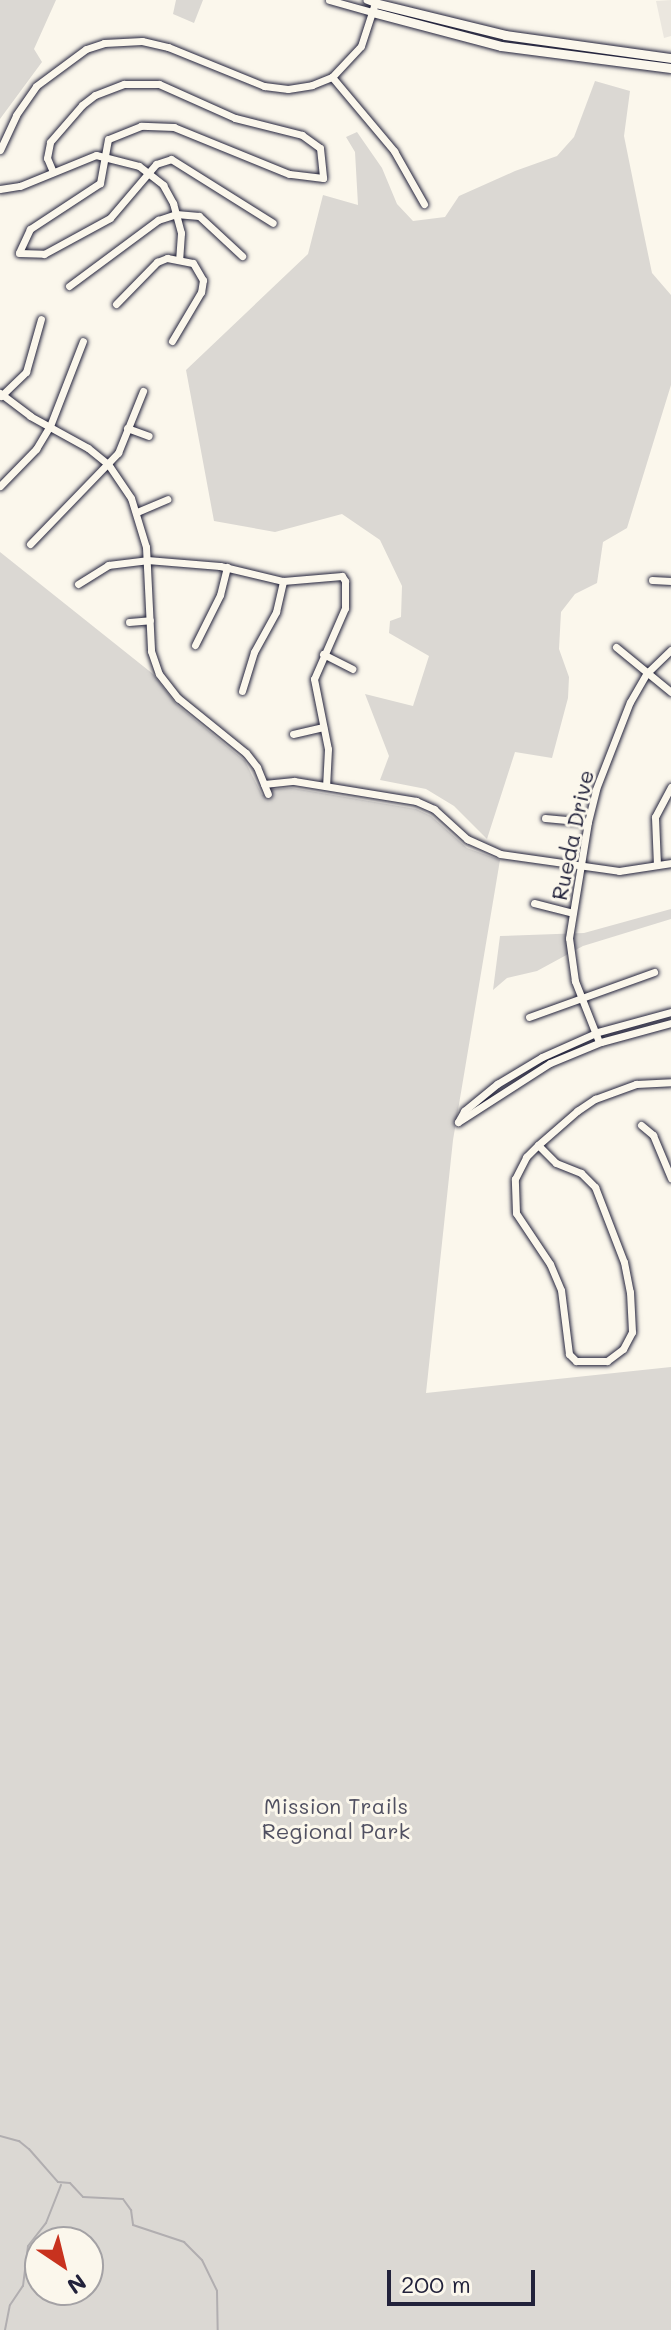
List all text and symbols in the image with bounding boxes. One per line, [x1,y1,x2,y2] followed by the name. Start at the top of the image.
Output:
[545,767,599,903] street label: Rueda Drive
[262,1792,410,1844] park label: Mission Trails Regional Park
[24,2226,104,2306] north arrow
[391,2254,539,2304] scale bar
[62,2268,92,2301] text: N
[401,2268,471,2299] text: 200 m

